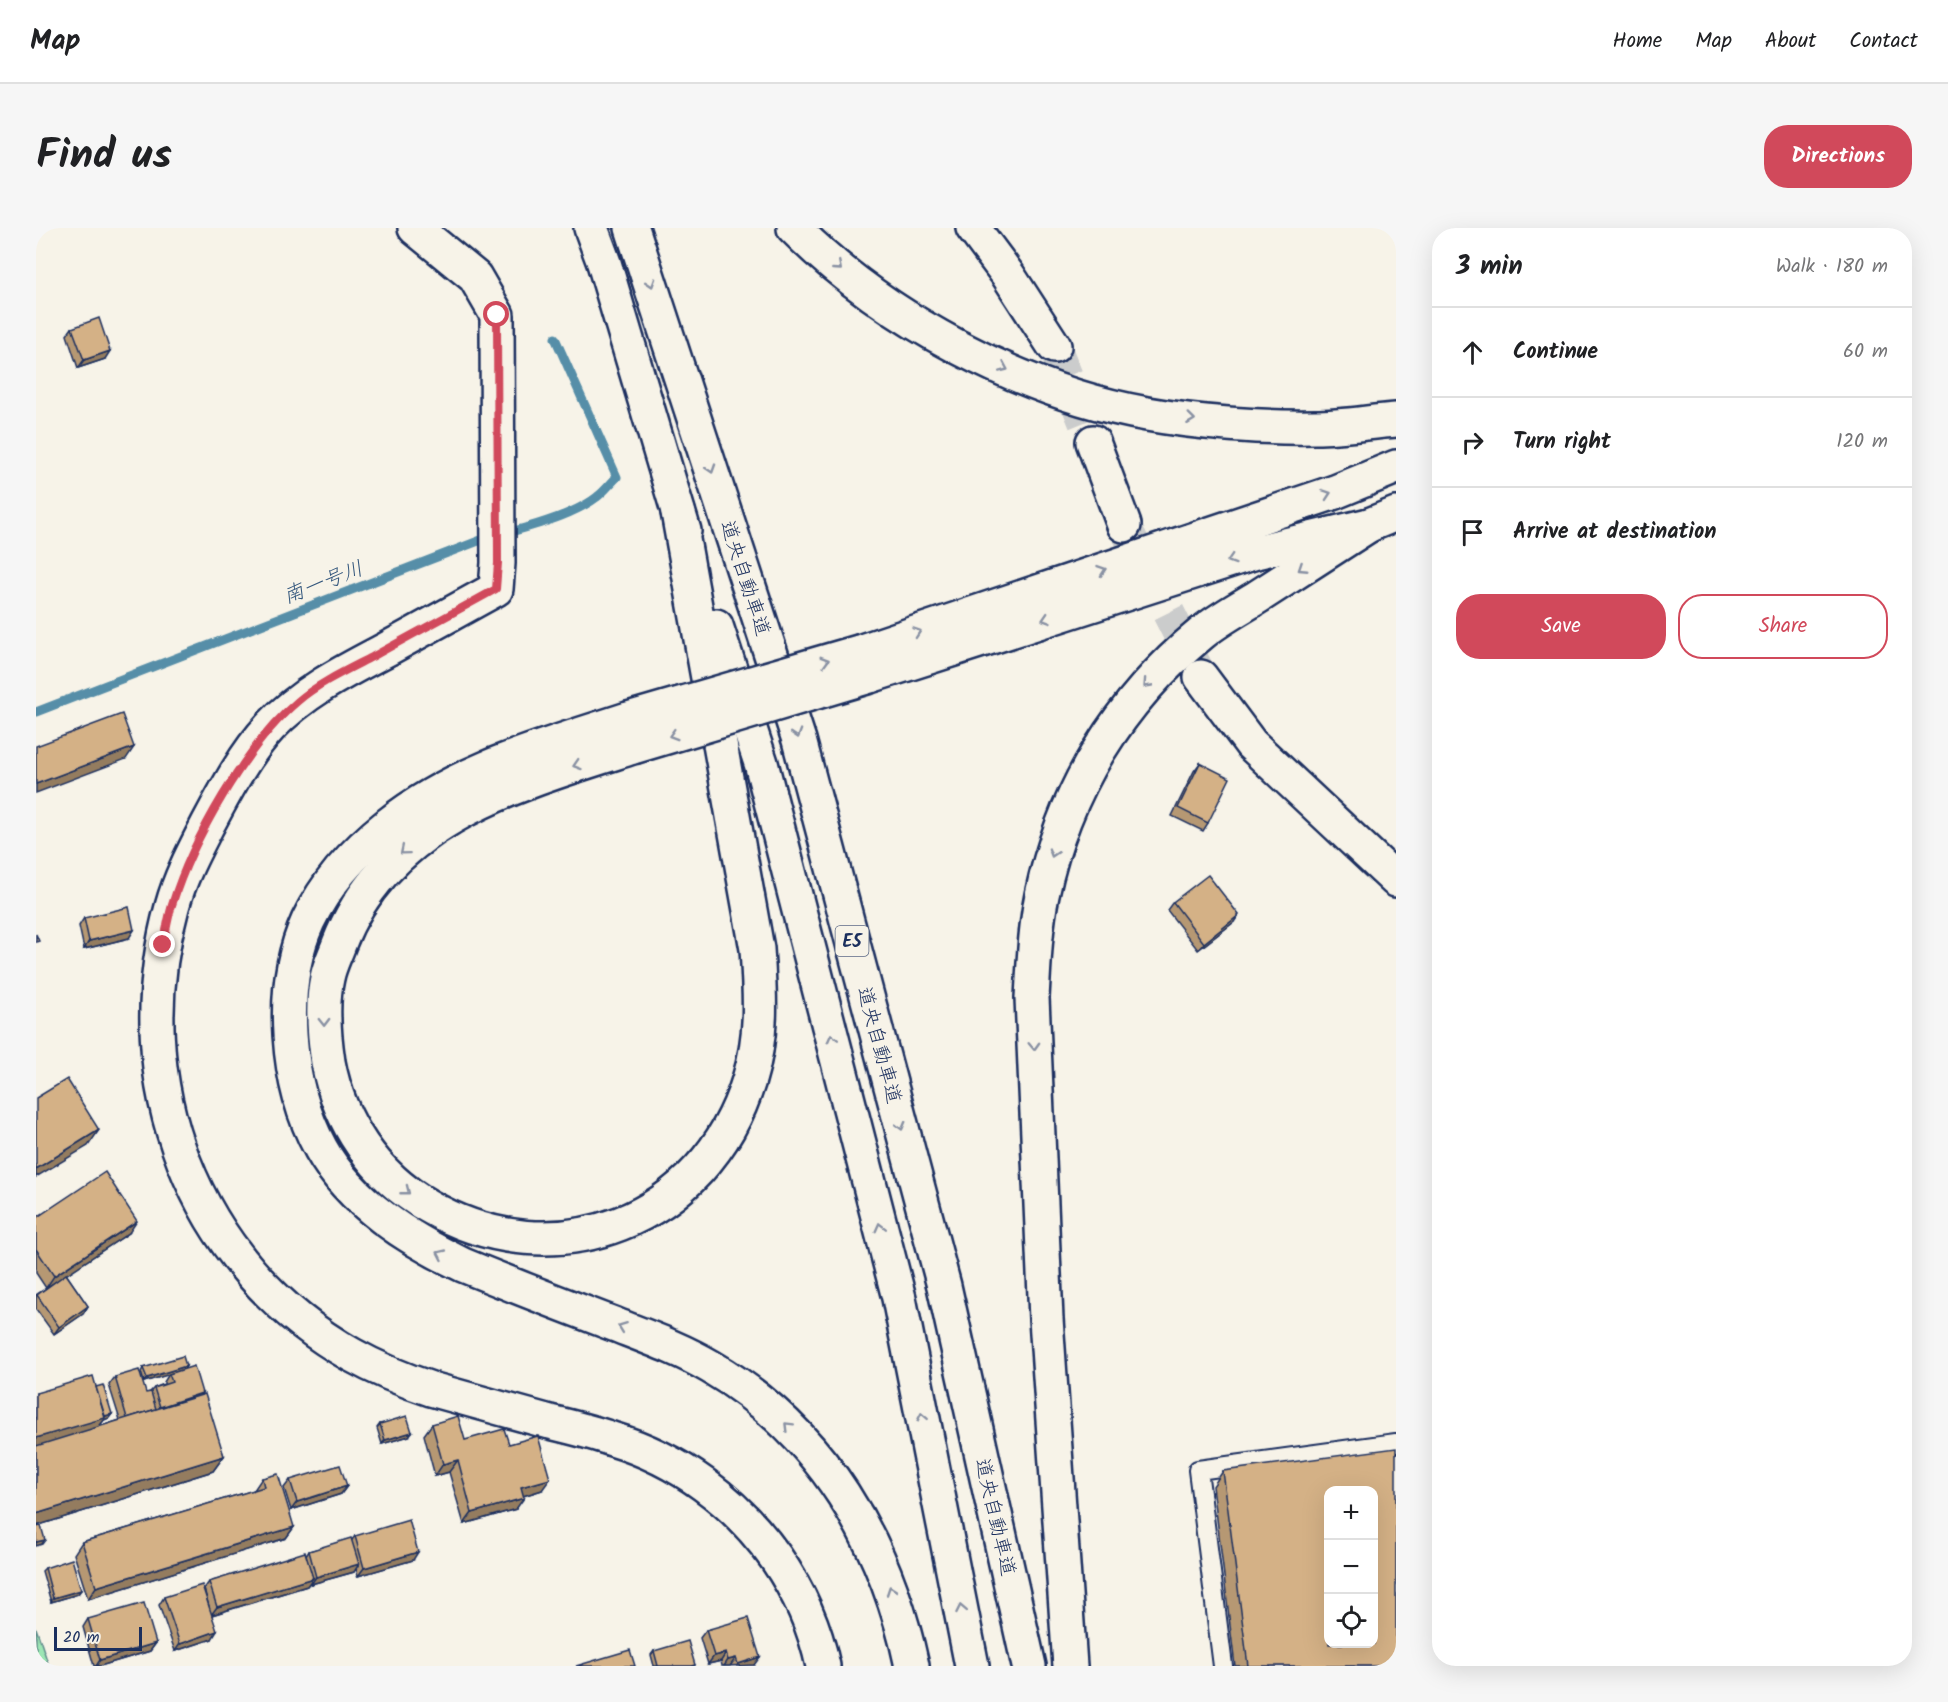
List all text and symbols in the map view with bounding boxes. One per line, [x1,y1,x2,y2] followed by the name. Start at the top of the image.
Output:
[30,19,81,64] text: Map
[1613,25,1662,58] text: Home
[1695,25,1732,58] text: Map
[1765,25,1816,58] text: About
[1849,25,1918,58] text: Contact
[36,123,172,190] text: Find us
[1764,125,1912,188] button: Directions
[1456,246,1523,288] text: 3 min
[1776,251,1888,283] text: Walk · 180 m
[831,260,842,271] one-way arrow
[644,277,656,288] one-way arrow
[483,301,509,327] route start
[1513,335,1598,370] text: Continue
[1456,336,1489,369] icon: ahead
[1843,336,1888,368] text: 60 m
[997,361,1008,373] one-way arrow
[1186,412,1195,425] one-way arrow
[1513,425,1611,460] text: Turn right
[1456,426,1489,459] icon: right
[1836,426,1888,458] text: 120 m
[704,463,716,474] one-way arrow
[1321,489,1332,502] one-way arrow
[1513,515,1716,550] text: Arrive at destination
[1456,516,1489,549] icon: arrive
[710,517,778,641] street label: 道央自動車道
[278,553,369,614] water label: 南一号川
[1226,553,1237,565] one-way arrow
[1298,560,1309,571] one-way arrow
[1096,564,1107,577] one-way arrow
[1456,594,1666,659] button: Save
[1678,594,1888,659] button: Share
[1041,612,1052,625] one-way arrow
[911,627,922,639] one-way arrow
[820,656,830,668] one-way arrow
[1143,677,1154,688] one-way arrow
[668,728,679,740] one-way arrow
[790,729,802,739] one-way arrow
[572,758,583,770] one-way arrow
[400,844,411,855] one-way arrow
[1048,847,1060,858] one-way arrow
[836,926,868,956] road number: E5
[149,931,175,957] route end
[847,983,909,1108] street label: 道央自動車道
[318,1017,330,1026] one-way arrow
[826,1033,839,1043] one-way arrow
[1027,1041,1040,1050] one-way arrow
[894,1121,907,1131] one-way arrow
[399,1183,410,1194] one-way arrow
[875,1222,888,1232] one-way arrow
[437,1250,448,1262] one-way arrow
[617,1322,628,1334] one-way arrow
[916,1413,929,1423] one-way arrow
[784,1422,795,1432] one-way arrow
[965,1455,1023,1580] street label: 道央自動車道
[1324,1486,1378,1648] map controls
[1324,1486,1378,1540] button: +
[1324,1540,1378,1594] button: −
[885,1585,898,1595] one-way arrow
[1324,1594,1378,1648] button: locate
[955,1604,968,1614] one-way arrow
[54,1624,142,1652] scale bar
[63,1625,99,1650] text: 20 m

